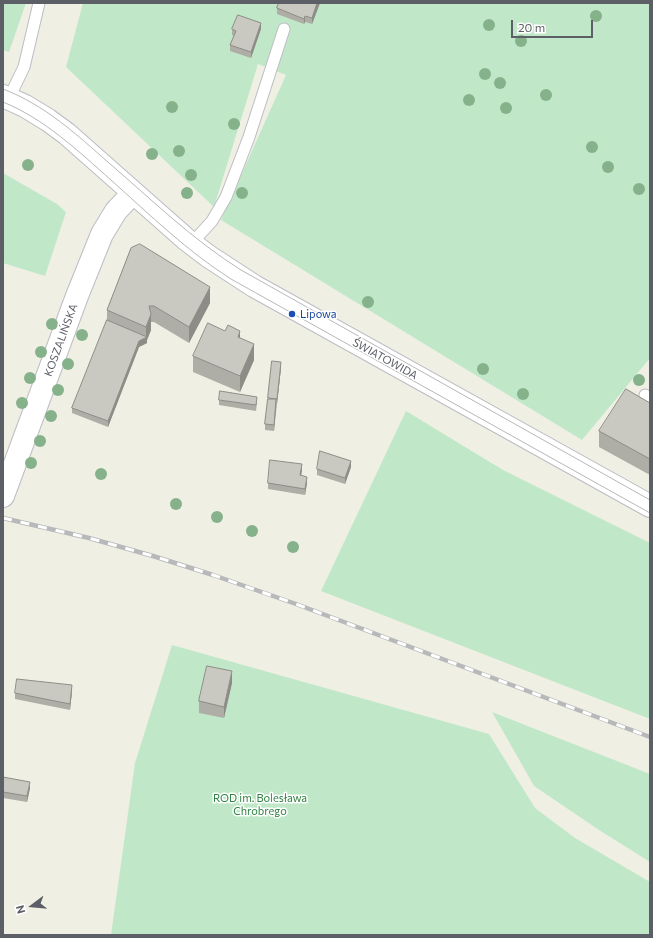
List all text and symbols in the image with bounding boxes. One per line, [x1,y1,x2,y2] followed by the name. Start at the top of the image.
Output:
[513,12,595,38] scale bar
[518,20,545,34] text: 20 m
[42,302,80,378] street label: KOSZALIŃSKA
[300,307,336,321] place label: Lipowa
[287,309,297,319] marker: Lipowa
[350,336,420,382] street label: ŚWIATOWIDA
[213,791,307,817] park label: ROD im. Bolesława Chrobrego
[12,886,52,926] north arrow
[13,904,27,915] text: N

